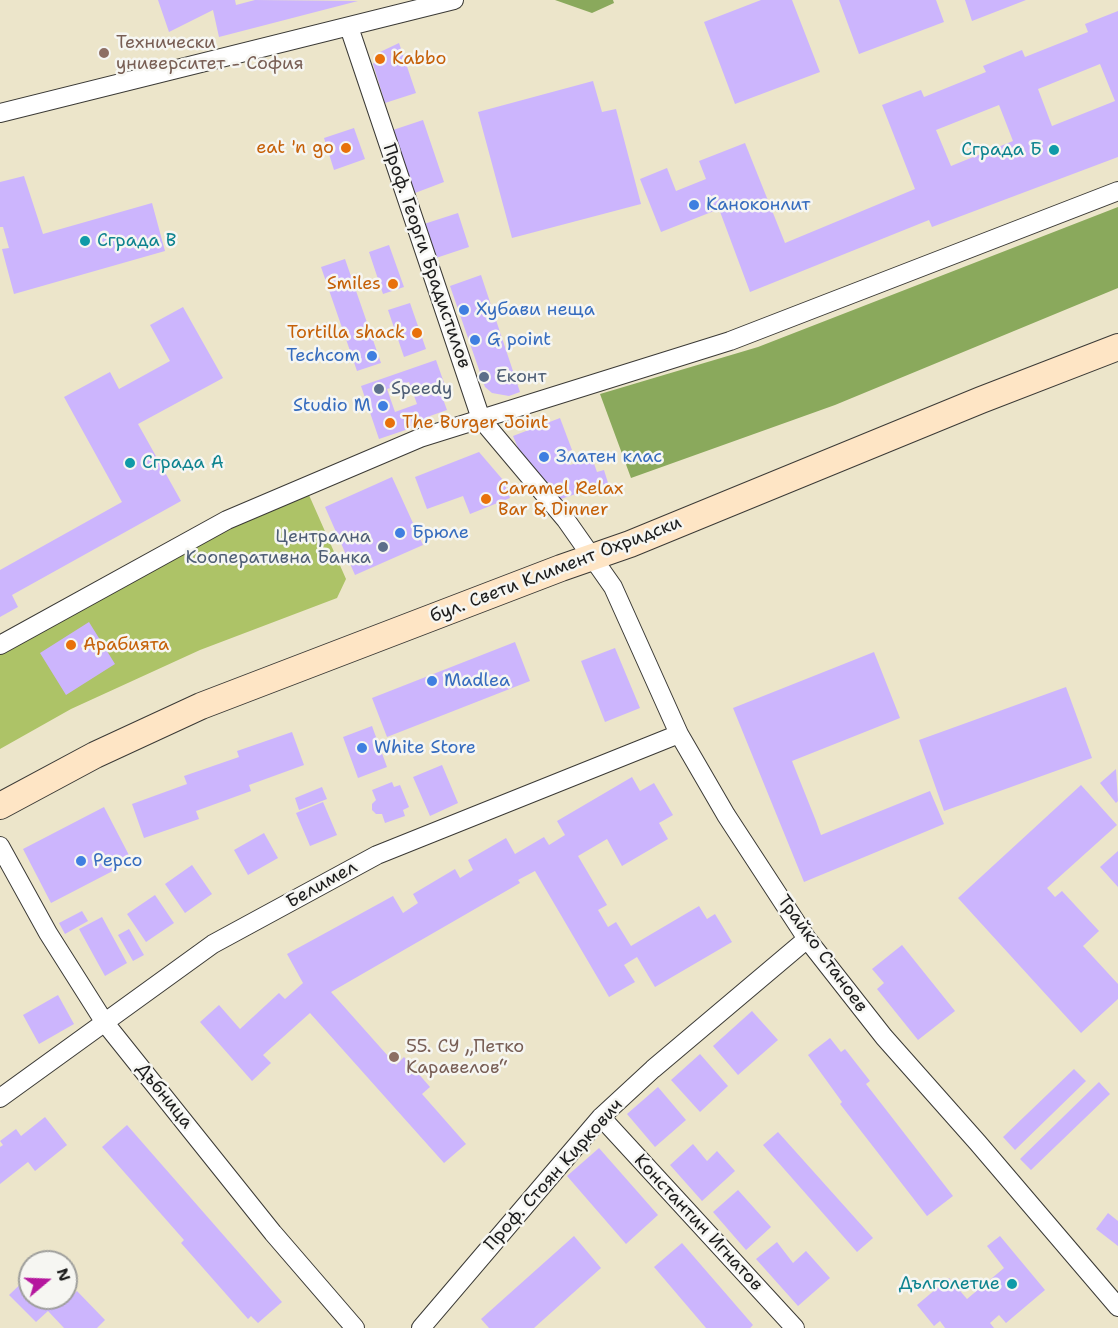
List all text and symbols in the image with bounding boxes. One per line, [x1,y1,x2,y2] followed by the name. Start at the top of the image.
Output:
[116,32,304,74] place label: Технически университет - София
[97,46,111,60] marker: Технически университет - София
[392,48,446,70] place label: Kabbo
[373,52,387,66] marker: Kabbo
[256,137,334,159] place label: eat 'n go
[961,139,1042,161] place label: Сграда Б
[339,141,353,155] marker: eat 'n go
[377,141,475,371] street label: Проф. Георги Брадистилов
[1047,143,1061,157] marker: Сграда Б
[706,194,810,216] place label: Каноконлит
[687,198,701,212] marker: Каноконлит
[97,230,176,252] place label: Сграда В
[78,234,92,248] marker: Сграда В
[327,273,381,295] place label: Smiles
[386,277,400,291] marker: Smiles
[476,299,595,321] place label: Хубави неща
[457,303,471,317] marker: Хубави неща
[287,322,405,344] place label: Tortilla shack
[410,326,424,340] marker: Tortilla shack
[487,329,551,351] place label: G point
[468,333,482,347] marker: G point
[286,345,360,367] place label: Techcom
[365,349,379,363] marker: Techcom
[496,366,547,388] place label: Еконт
[477,370,491,384] marker: Еконт
[391,378,452,400] place label: Speedy
[372,382,386,396] marker: Speedy
[293,395,371,417] place label: Studio M
[376,399,390,413] marker: Studio M
[402,412,549,434] place label: The Burger Joint
[383,416,397,430] marker: The Burger Joint
[556,446,662,468] place label: Златен клас
[537,450,551,464] marker: Златен клас
[142,452,224,474] place label: Сграда А
[123,456,137,470] marker: Сграда А
[498,478,623,520] place label: Caramel Relax Bar & Dinner
[479,492,493,506] marker: Caramel Relax Bar & Dinner
[427,512,685,628] street label: бул. Свети Климент Охридски
[412,522,469,544] place label: Брюле
[186,526,371,568] place label: Централна Кооперативна Банка
[393,526,407,540] marker: Брюле
[376,540,390,554] marker: Централна Кооперативна Банка
[83,634,169,656] place label: Арабията
[64,638,78,652] marker: Арабията
[444,670,510,692] place label: Madlea
[425,674,439,688] marker: Madlea
[374,737,476,759] place label: White Store
[355,741,369,755] marker: White Store
[93,850,143,872] place label: Pepco
[74,854,88,868] marker: Pepco
[283,857,361,913] street label: Белимел
[772,891,872,1017] street label: Трайко Станоев
[406,1036,524,1078] place label: 55. СУ „Петко Каравелов“
[387,1050,401,1064] marker: 55. СУ „Петко Каравелов“
[131,1059,197,1133] street label: Дъбница
[480,1095,628,1255] street label: Проф. Стоян Киркович
[629,1150,767,1296] street label: Константин Игнатов
[18,1250,78,1310] north arrow
[52,1265,76,1284] text: N
[899,1273,1000,1295] place label: Дълголетие
[1005,1277,1019,1291] marker: Дълголетие

